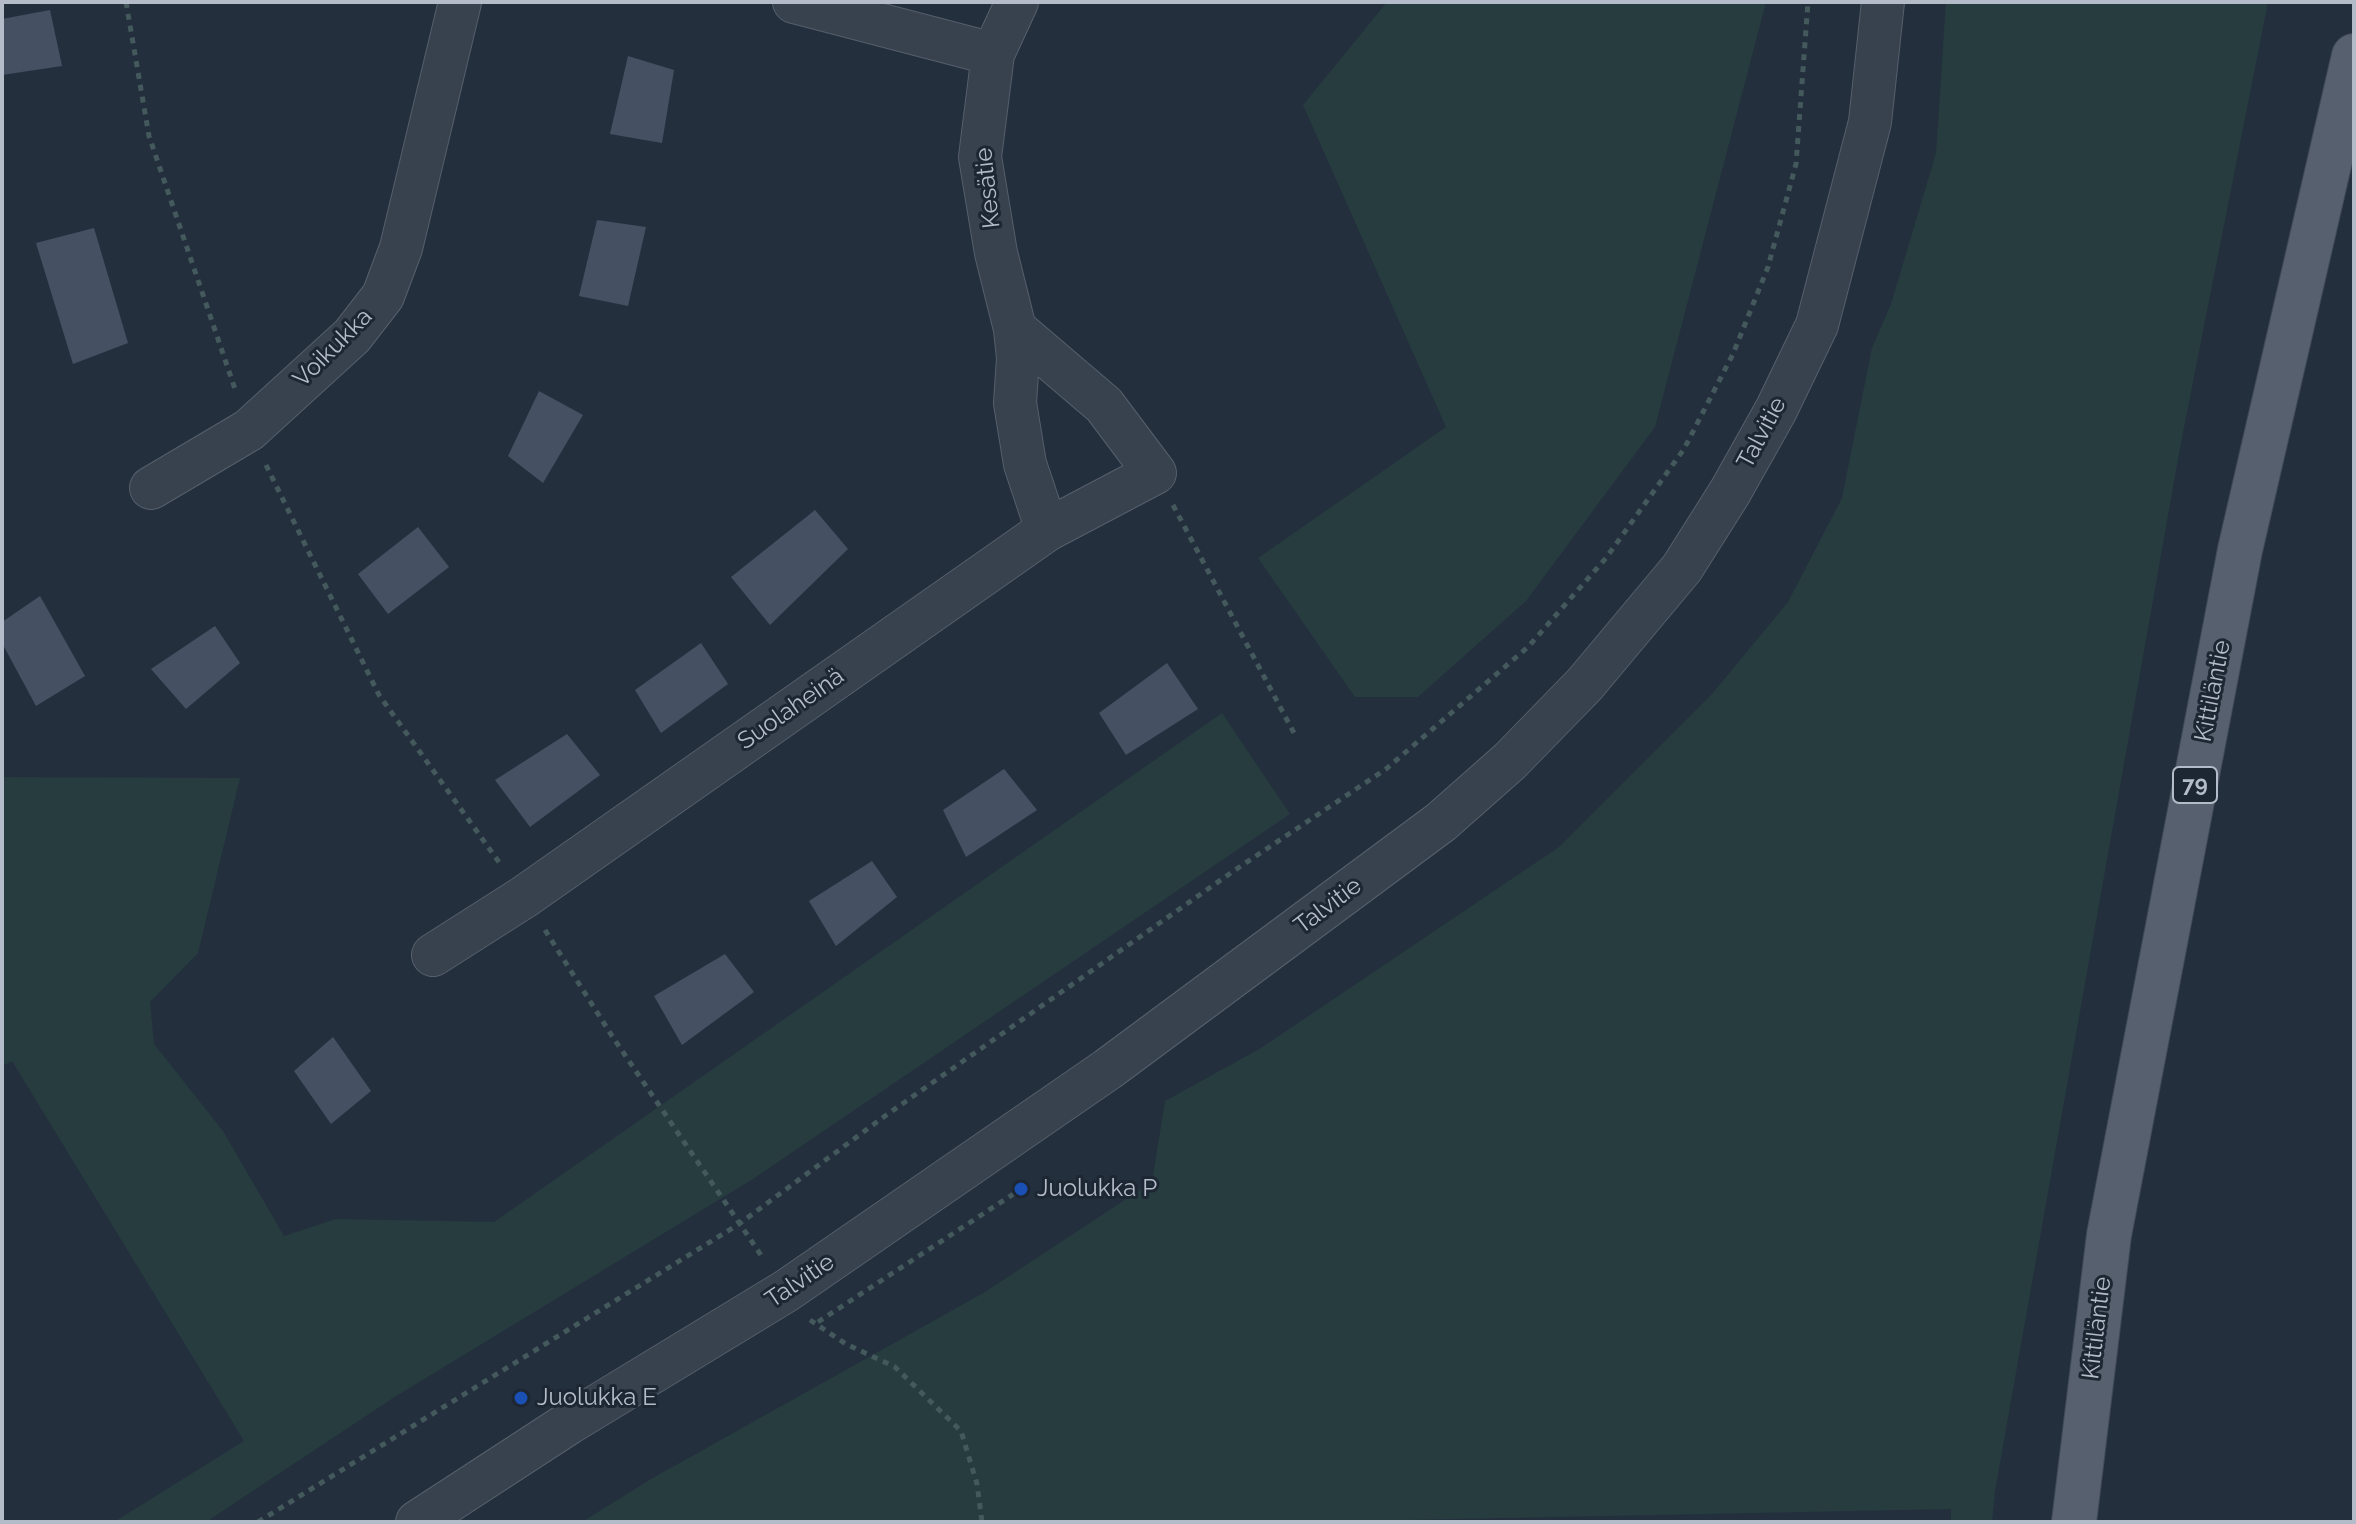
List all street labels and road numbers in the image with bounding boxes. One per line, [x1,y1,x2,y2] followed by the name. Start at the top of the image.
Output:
[969,146,1007,230] street label: Kesätie
[288,303,378,393] street label: Voikukka
[1731,392,1793,474] street label: Talvitie
[2189,638,2237,744] street label: Kittiläntie
[732,662,850,756] street label: Suolaheinä
[2173,767,2217,803] road number: 79
[1289,871,1367,941] street label: Talvitie
[760,1248,840,1314] street label: Talvitie
[2076,1275,2118,1381] street label: Kittiläntie

